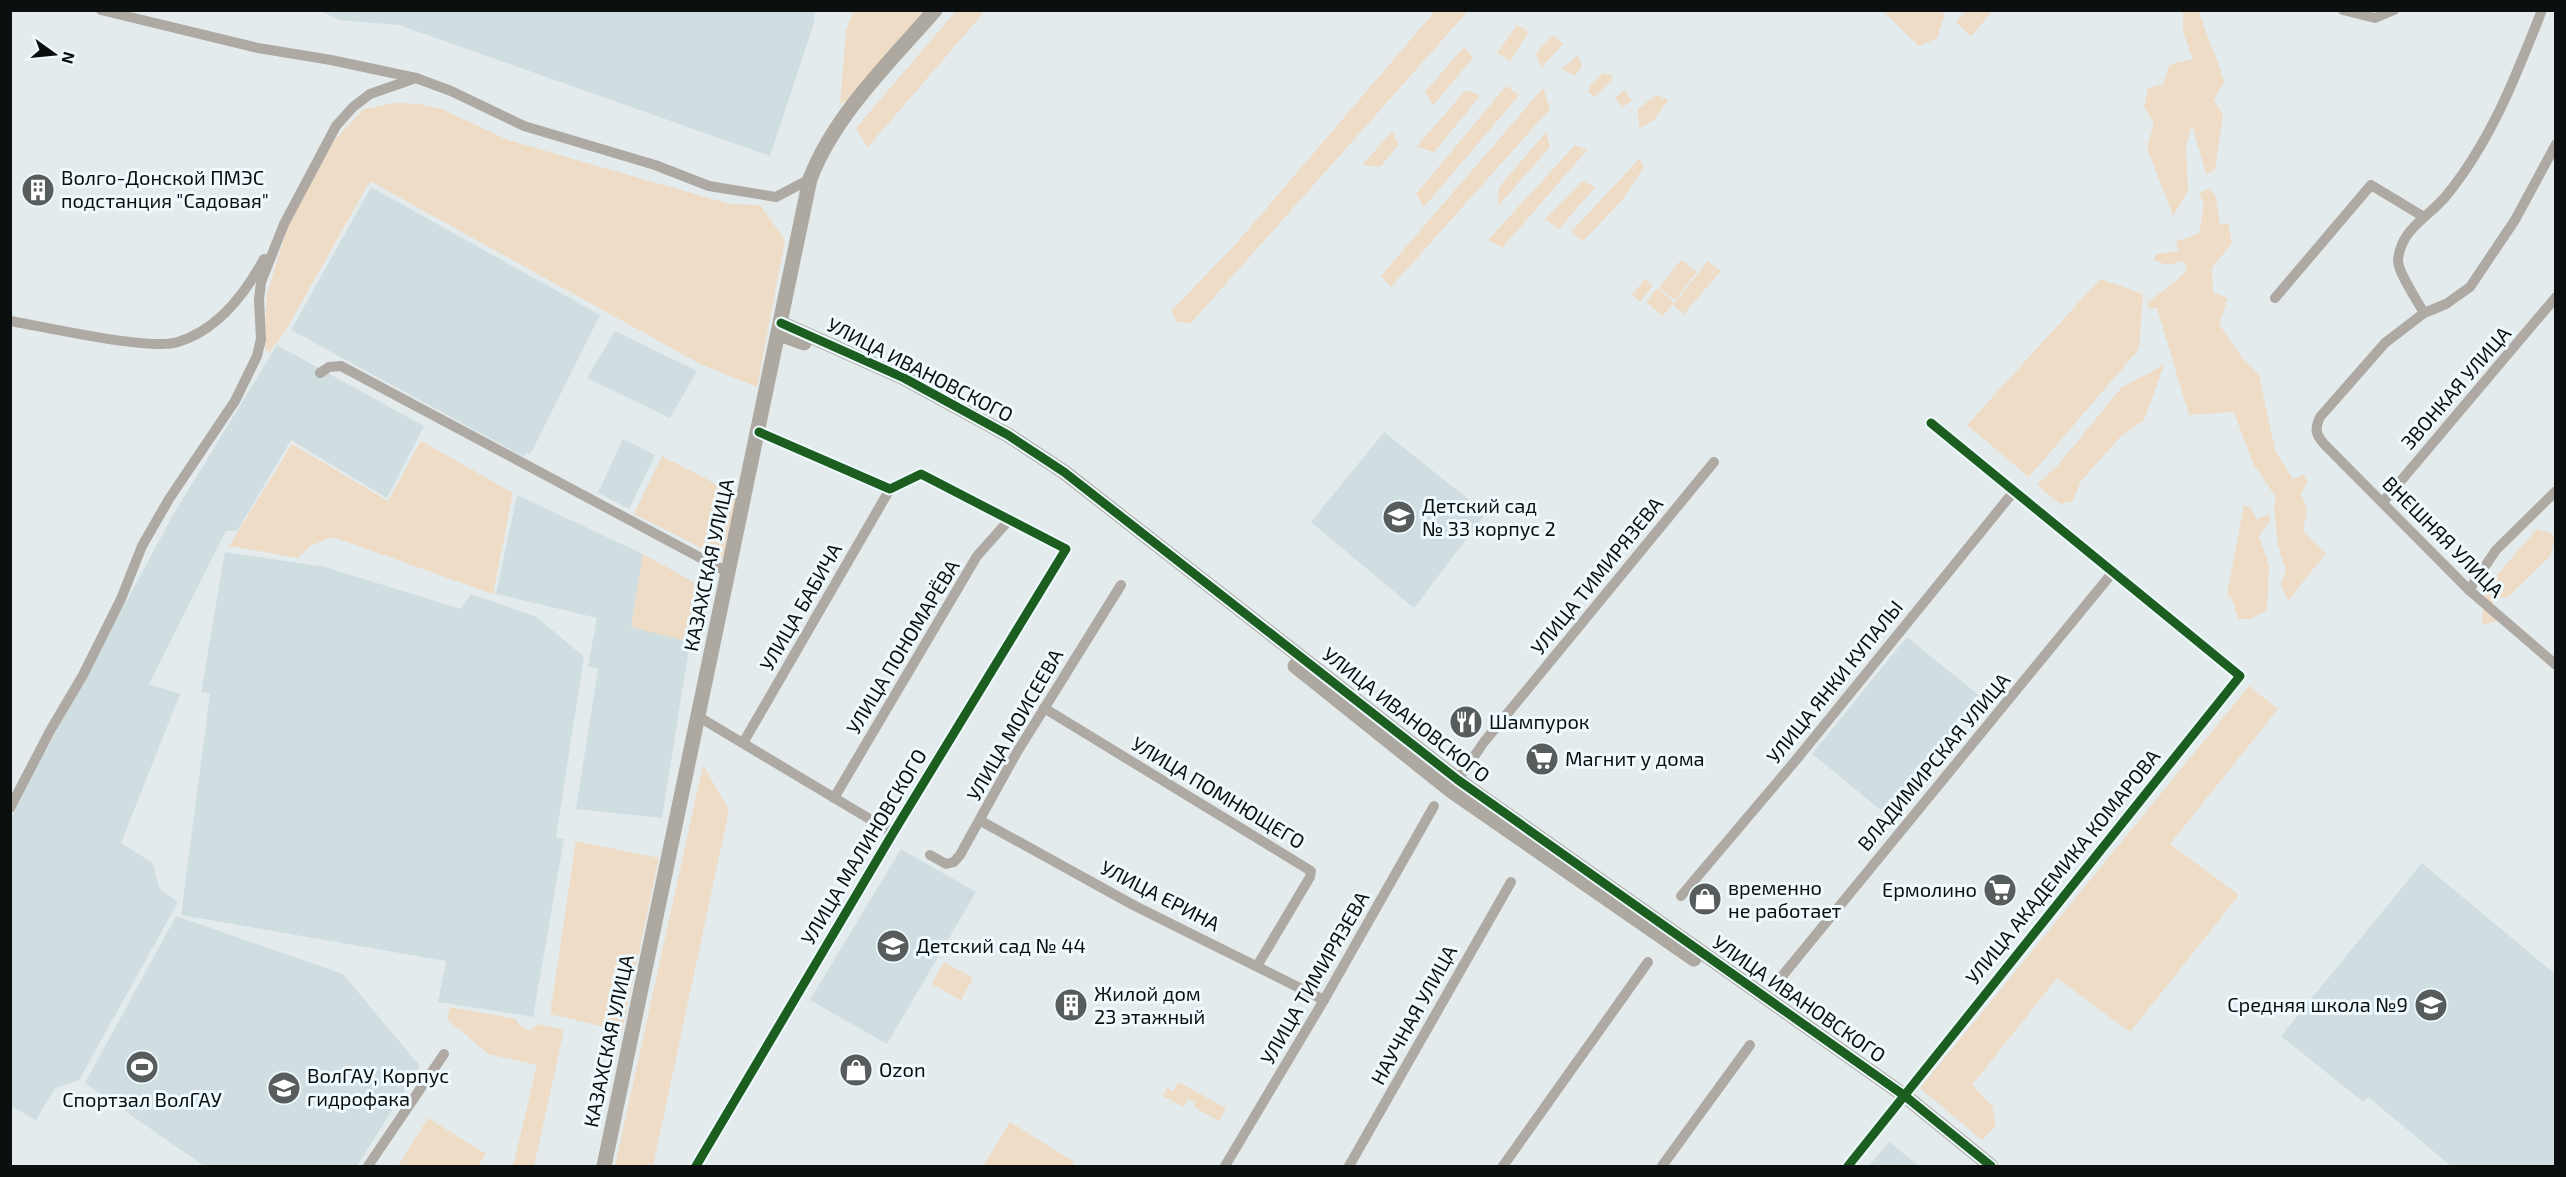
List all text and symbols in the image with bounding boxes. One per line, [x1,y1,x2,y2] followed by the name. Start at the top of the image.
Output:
[24,24,84,84] north arrow
[58,50,80,66] text: N
[61,165,269,212] place label: Волго-Донской ПМЭС подстанция "Садовая"
[20,172,56,208] building icon: Волго-Донской ПМЭС подстанция "Садовая"
[823,312,1018,427] street label: УЛИЦА ИВАНОВСКОГО
[2395,321,2515,454] street label: ЗВОНКАЯ УЛИЦА
[2378,471,2510,602] street label: ВНЕШНЯЯ УЛИЦА
[678,476,738,653] street label: КАЗАХСКАЯ УЛИЦА
[1525,491,1668,659] street label: УЛИЦА ТИМИРЯЗЕВА
[1422,493,1556,541] place label: Детский сад № 33 корпус 2
[1381,499,1417,535] school or university icon: Детский сад № 33 корпус 2
[754,538,847,674] street label: УЛИЦА БАБИЧА
[841,554,964,738] street label: УЛИЦА ПОНОМАРЁВА
[1761,595,1907,768] street label: УЛИЦА ЯНКИ КУПАЛЫ
[1318,641,1495,787] street label: УЛИЦА ИВАНОВСКОГО
[961,644,1068,805] street label: УЛИЦА МОИСЕЕВА
[1852,667,2015,855] street label: ВЛАДИМИРСКАЯ УЛИЦА
[1448,704,1484,740] restaurant icon: Шампурок
[1489,709,1590,734] place label: Шампурок
[1128,731,1309,853] street label: УЛИЦА ПОМНЮЩЕГО
[1524,741,1560,777] supermarket icon: Магнит у дома
[795,744,931,949] street label: УЛИЦА МАЛИНОВСКОГО
[1960,744,2165,989] street label: УЛИЦА АКАДЕМИКА КОМАРОВА
[1565,746,1705,771] place label: Магнит у дома
[1097,855,1225,936] street label: УЛИЦА ЕРИНА
[1982,872,2018,908] supermarket icon: Ермолино
[1728,875,1842,922] place label: временно не работает
[1882,877,1977,901] place label: Ермолино
[1687,881,1723,917] shop icon: временно не работает
[1255,886,1374,1068] street label: УЛИЦА ТИМИРЯЗЕВА
[875,928,911,964] school or university icon: Детский сад № 44
[1708,929,1891,1067] street label: УЛИЦА ИВАНОВСКОГО
[916,933,1086,957] place label: Детский сад № 44
[1365,940,1462,1088] street label: НАУЧНАЯ УЛИЦА
[578,952,638,1129] street label: КАЗАХСКАЯ УЛИЦА
[1094,981,1205,1028] place label: Жилой дом 23 этажный
[1053,987,1089,1023] building icon: Жилой дом 23 этажный
[2413,987,2449,1023] school or university icon: Средняя школа №9
[2227,992,2408,1016] place label: Средняя школа №9
[124,1049,160,1085] sports icon: Спортзал ВолГАУ
[838,1052,874,1088] shop icon: Ozon
[879,1057,926,1081] place label: Ozon
[307,1063,449,1110] place label: ВолГАУ, Корпус гидрофака
[266,1070,302,1106] school or university icon: ВолГАУ, Корпус гидрофака
[62,1087,223,1111] place label: Спортзал ВолГАУ

